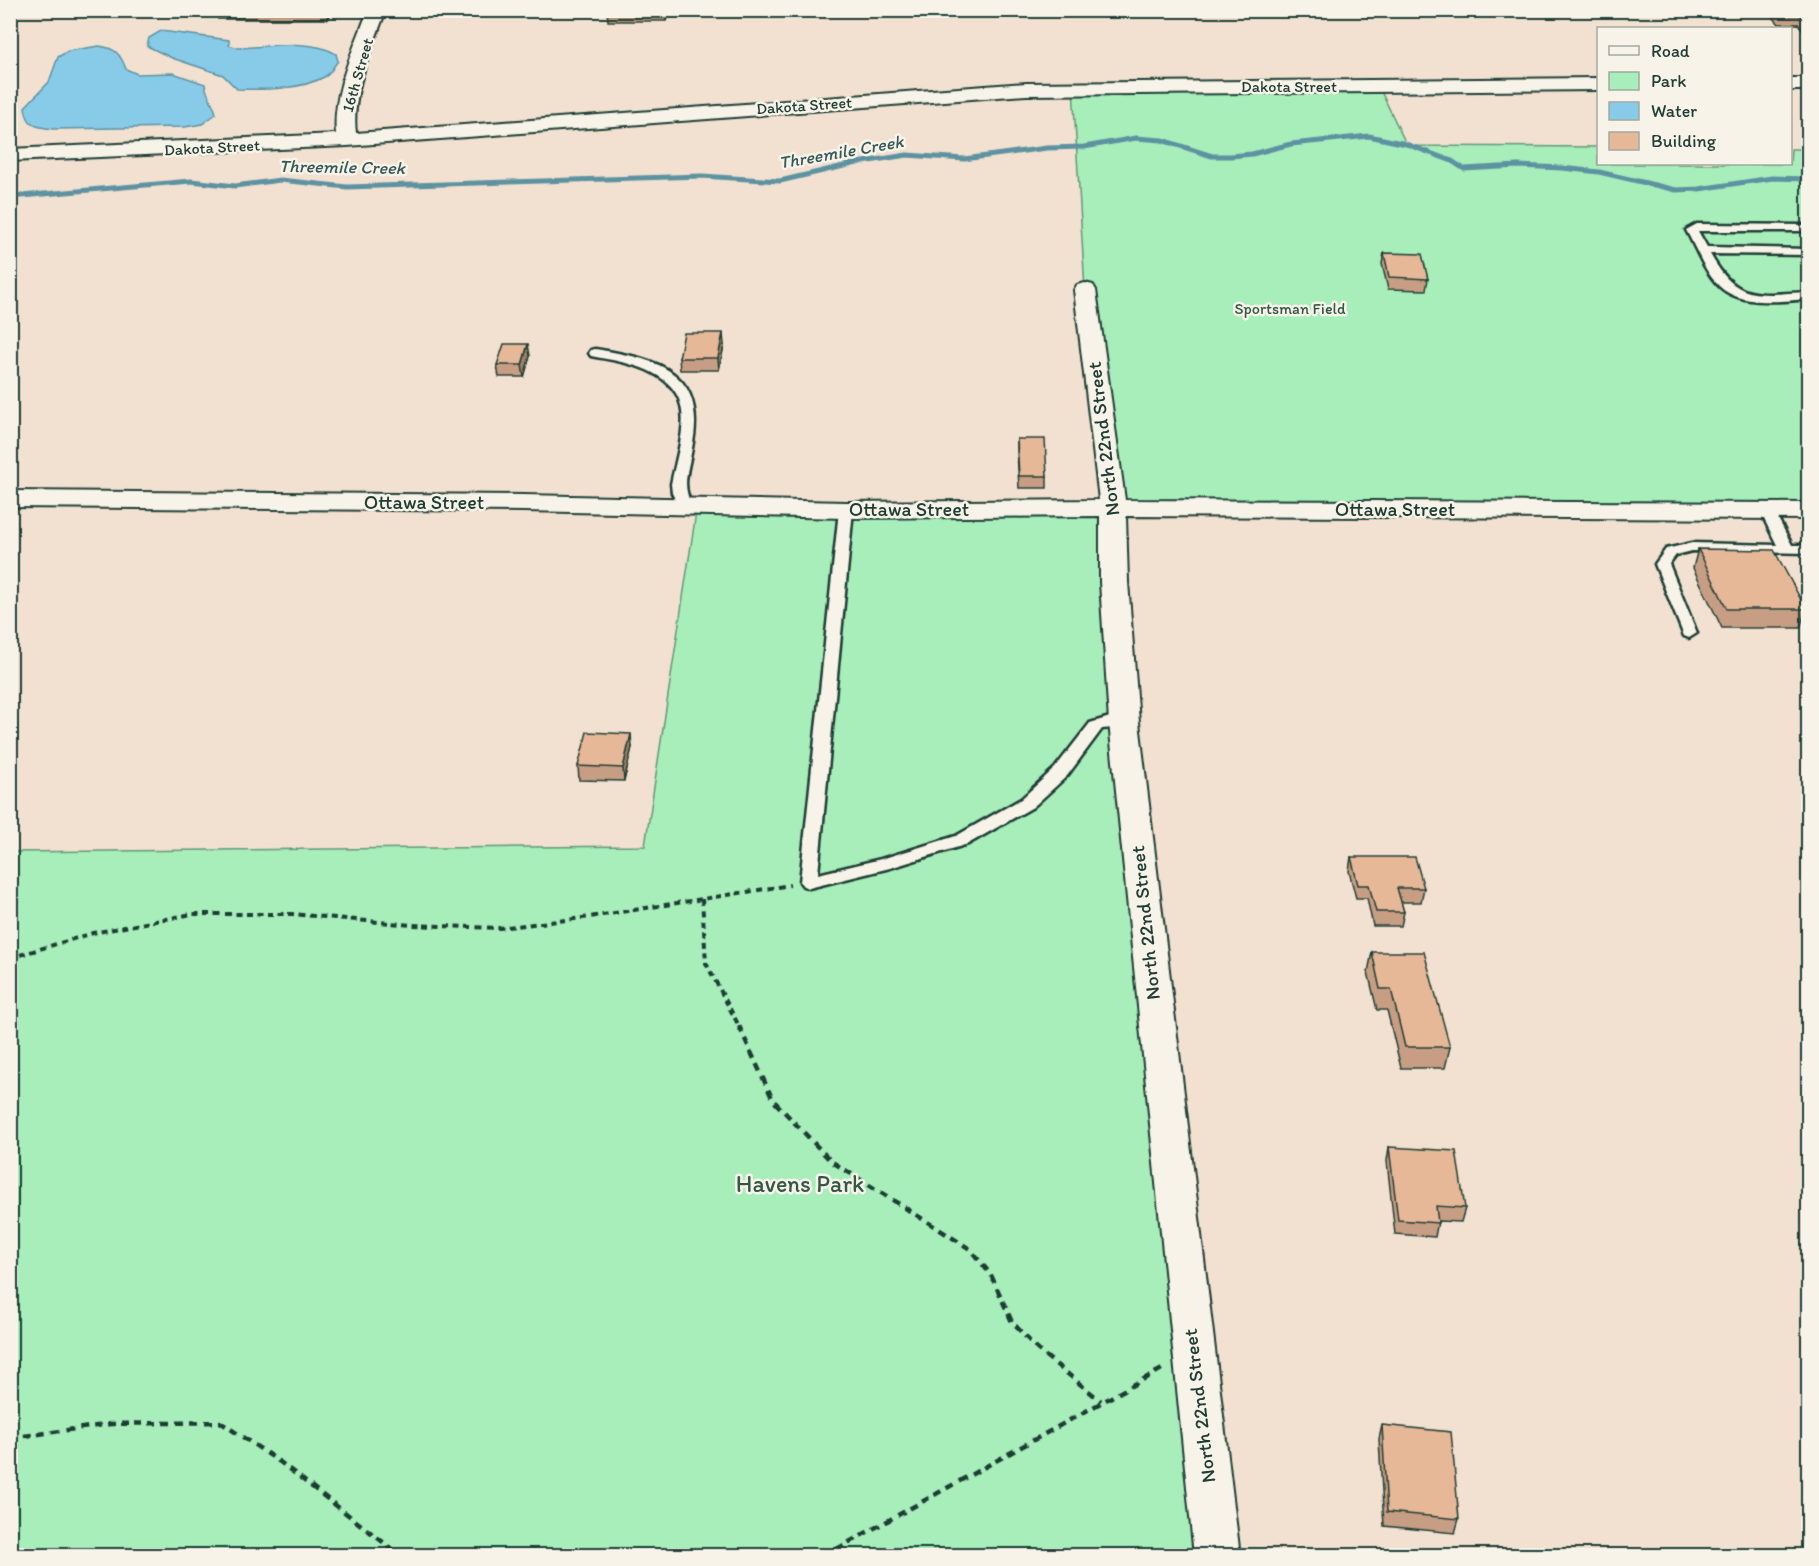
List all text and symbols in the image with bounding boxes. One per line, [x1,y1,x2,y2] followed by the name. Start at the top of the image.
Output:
[1597,27,1792,165] legend
[338,36,377,114] street label: 16th Street
[1651,40,1690,62] text: Road
[1651,70,1686,92] text: Park
[1241,77,1337,96] street label: Dakota Street
[756,93,852,118] street label: Dakota Street
[1651,100,1697,122] text: Water
[777,130,907,174] water label: Threemile Creek
[1651,130,1717,152] text: Building
[164,136,260,159] street label: Dakota Street
[279,155,407,179] water label: Threemile Creek
[1234,299,1346,318] park label: Sportsman Field
[1082,360,1124,517] street label: North 22nd Street
[364,490,484,514] street label: Ottawa Street
[849,497,969,521] street label: Ottawa Street
[1335,497,1455,521] street label: Ottawa Street
[1125,844,1165,1001] street label: North 22nd Street
[736,1169,864,1198] park label: Havens Park
[1178,1327,1220,1484] street label: North 22nd Street

